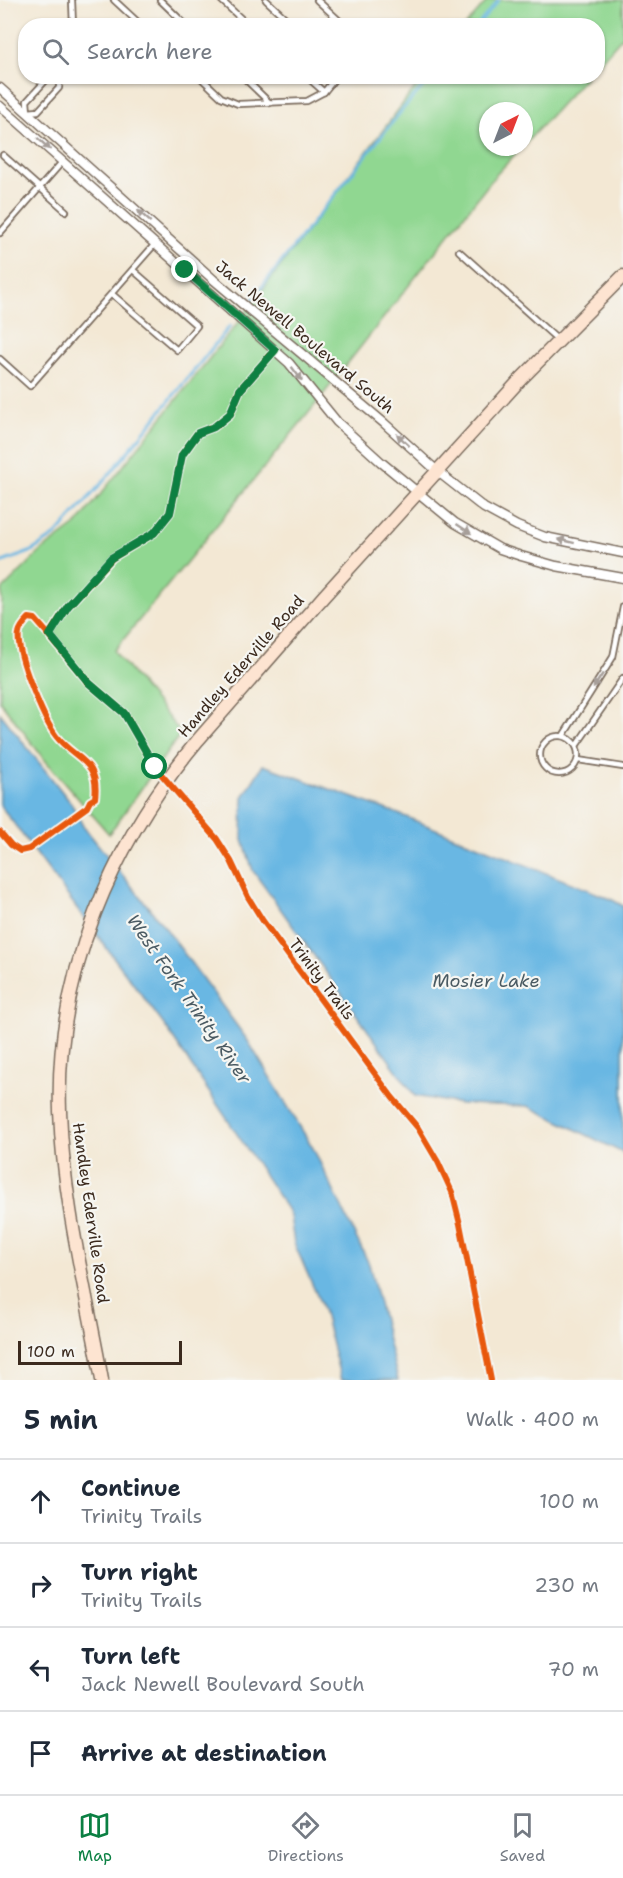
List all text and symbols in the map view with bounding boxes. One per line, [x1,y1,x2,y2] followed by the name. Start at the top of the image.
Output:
[18,18,605,84] search box
[39,35,72,68] icon: search
[87,37,213,66] text: Search here
[479,102,533,156] north arrow
[36,137,51,150] one-way arrow
[137,210,152,223] one-way arrow
[171,256,197,282] route end
[211,256,399,418] street label: Jack Newell Boulevard South
[291,365,303,381] one-way arrow
[395,433,410,447] one-way arrow
[456,523,472,534] one-way arrow
[556,536,575,546] one-way arrow
[173,590,309,742] street label: Handley Ederville Road
[593,673,604,689] one-way arrow
[141,753,167,779] route start
[121,909,257,1089] water label: West Fork Trinity River
[284,934,360,1024] street label: Trinity Trails
[432,969,540,993] water label: Mosier Lake
[68,1121,114,1305] street label: Handley Ederville Road
[18,1338,182,1366] scale bar
[27,1341,75,1362] text: 100 m
[24,1402,98,1437] text: 5 min
[466,1406,599,1432] text: Walk · 400 m
[81,1474,181,1503] text: Continue
[24,1485,57,1518] icon: ahead
[539,1488,599,1514] text: 100 m
[81,1503,202,1529] text: Trinity Trails
[81,1558,198,1587] text: Turn right
[24,1569,57,1602] icon: right
[534,1572,599,1598] text: 230 m
[81,1587,202,1613] text: Trinity Trails
[81,1642,180,1671] text: Turn left
[24,1653,57,1686] icon: left
[547,1656,599,1682] text: 70 m
[81,1671,365,1697] text: Jack Newell Boulevard South
[24,1737,57,1770] icon: arrive
[81,1739,327,1768] text: Arrive at destination
[78,1809,112,1866] tab: Map
[268,1809,344,1866] tab: Directions
[500,1809,545,1866] tab: Saved

